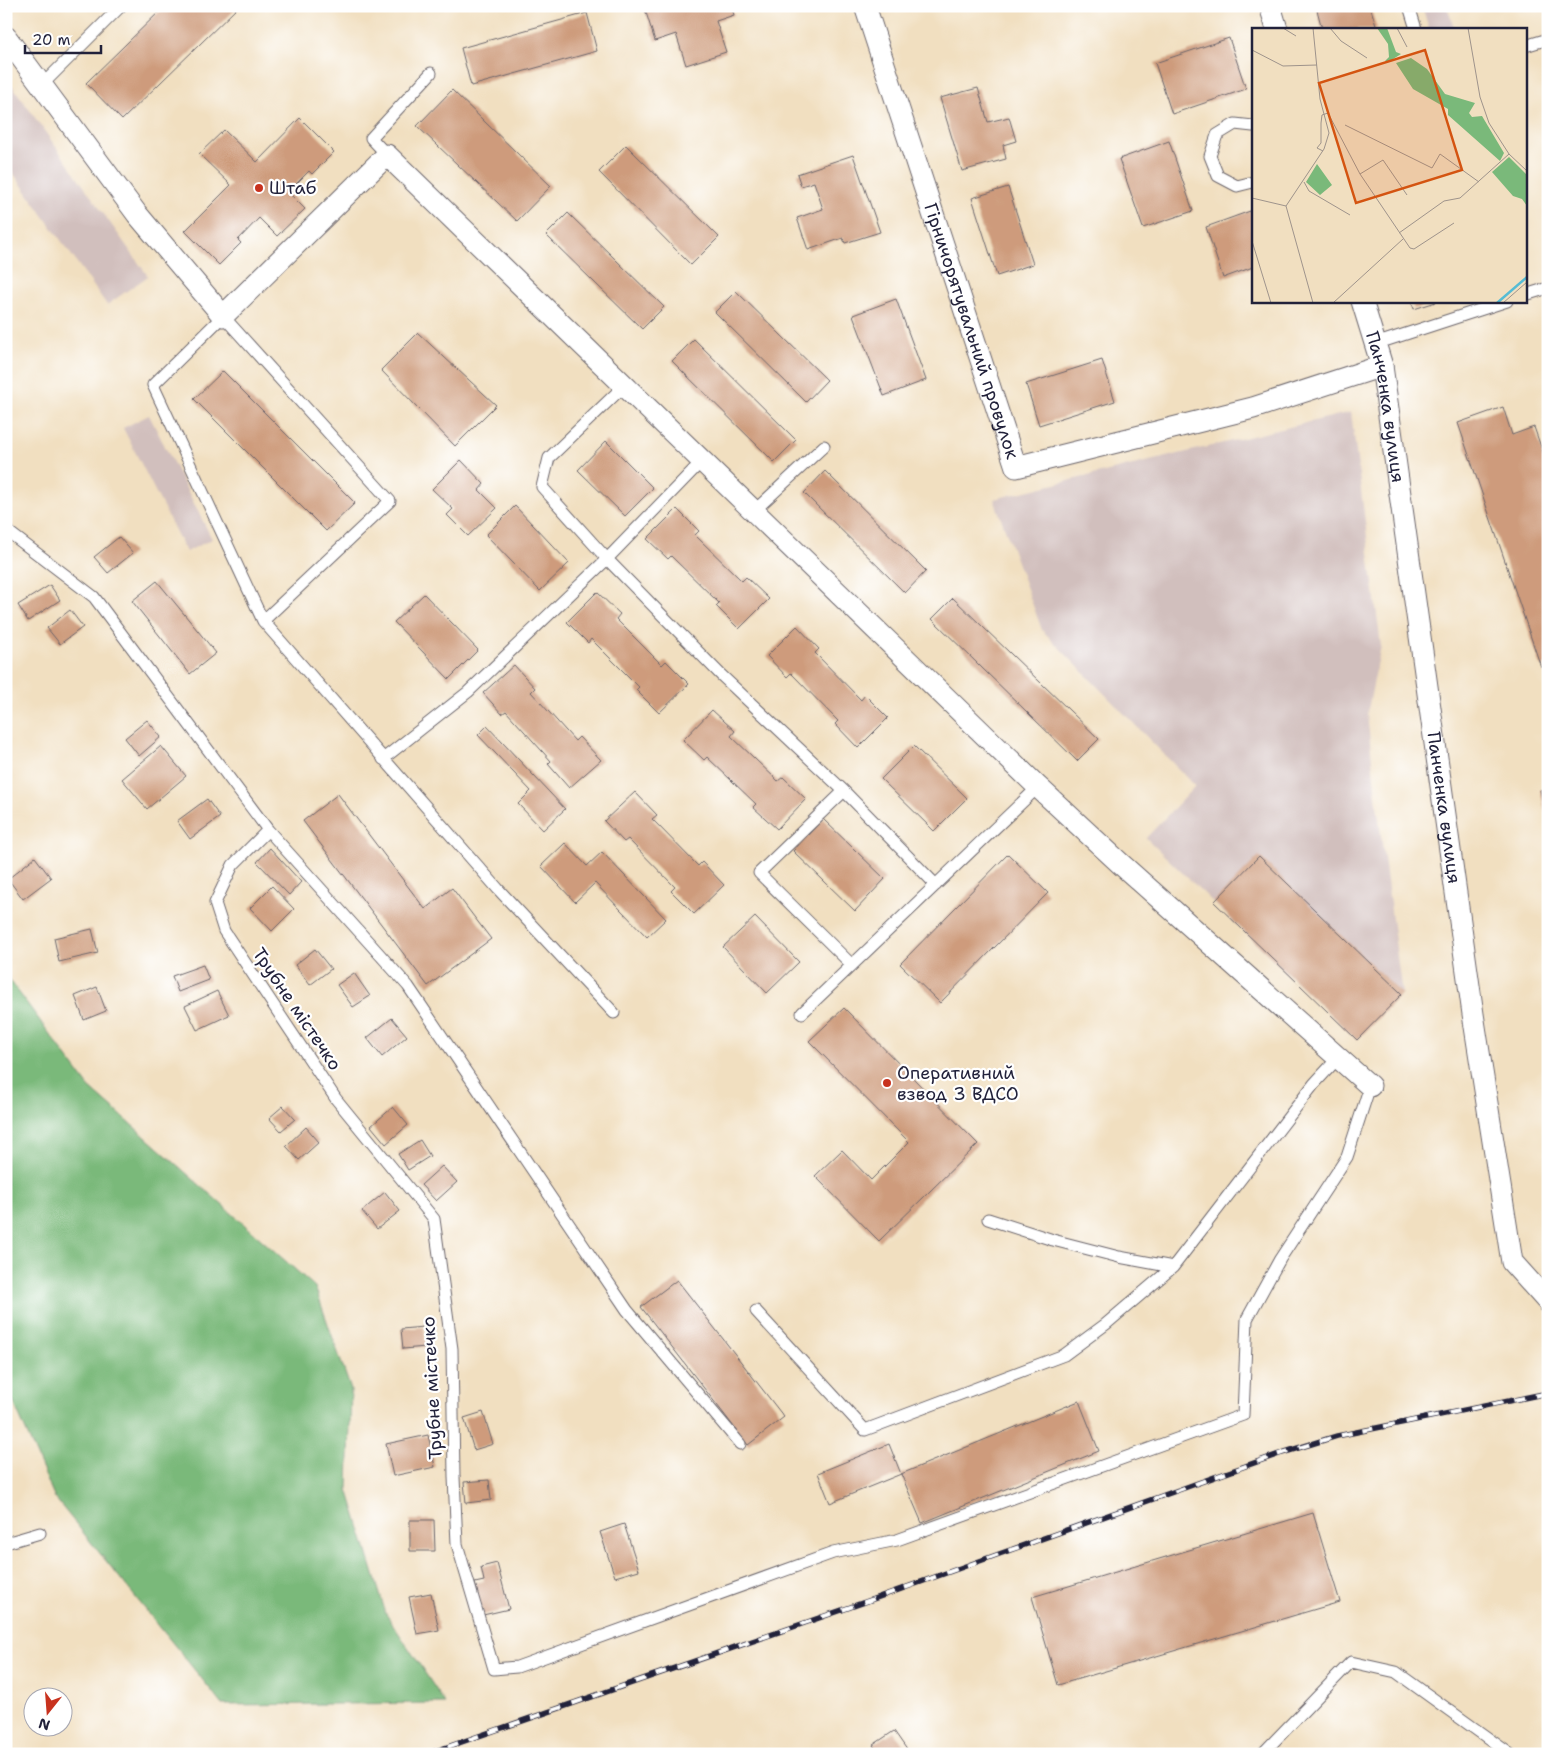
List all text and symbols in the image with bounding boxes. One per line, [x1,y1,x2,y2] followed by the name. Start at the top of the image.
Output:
[25,22,101,54] scale bar
[1252,28,1526,302] inset map
[32,30,71,50] text: 20 m
[269,176,316,200] place label: Штаб
[253,182,265,194] marker: Штаб
[918,200,1025,463] street label: Гірничорятувальний провулок
[1360,328,1410,484] street label: Панченка вулиця
[1421,730,1467,885] street label: Панченка вулиця
[247,943,347,1075] street label: Трубне містечко
[897,1061,1019,1106] place label: Оперативний взвод 3 ВДСО
[881,1077,893,1089] marker: Оперативний взвод 3 ВДСО
[416,1316,448,1460] street label: Трубне містечко
[22,1688,72,1738] north arrow
[36,1714,52,1735] text: N

